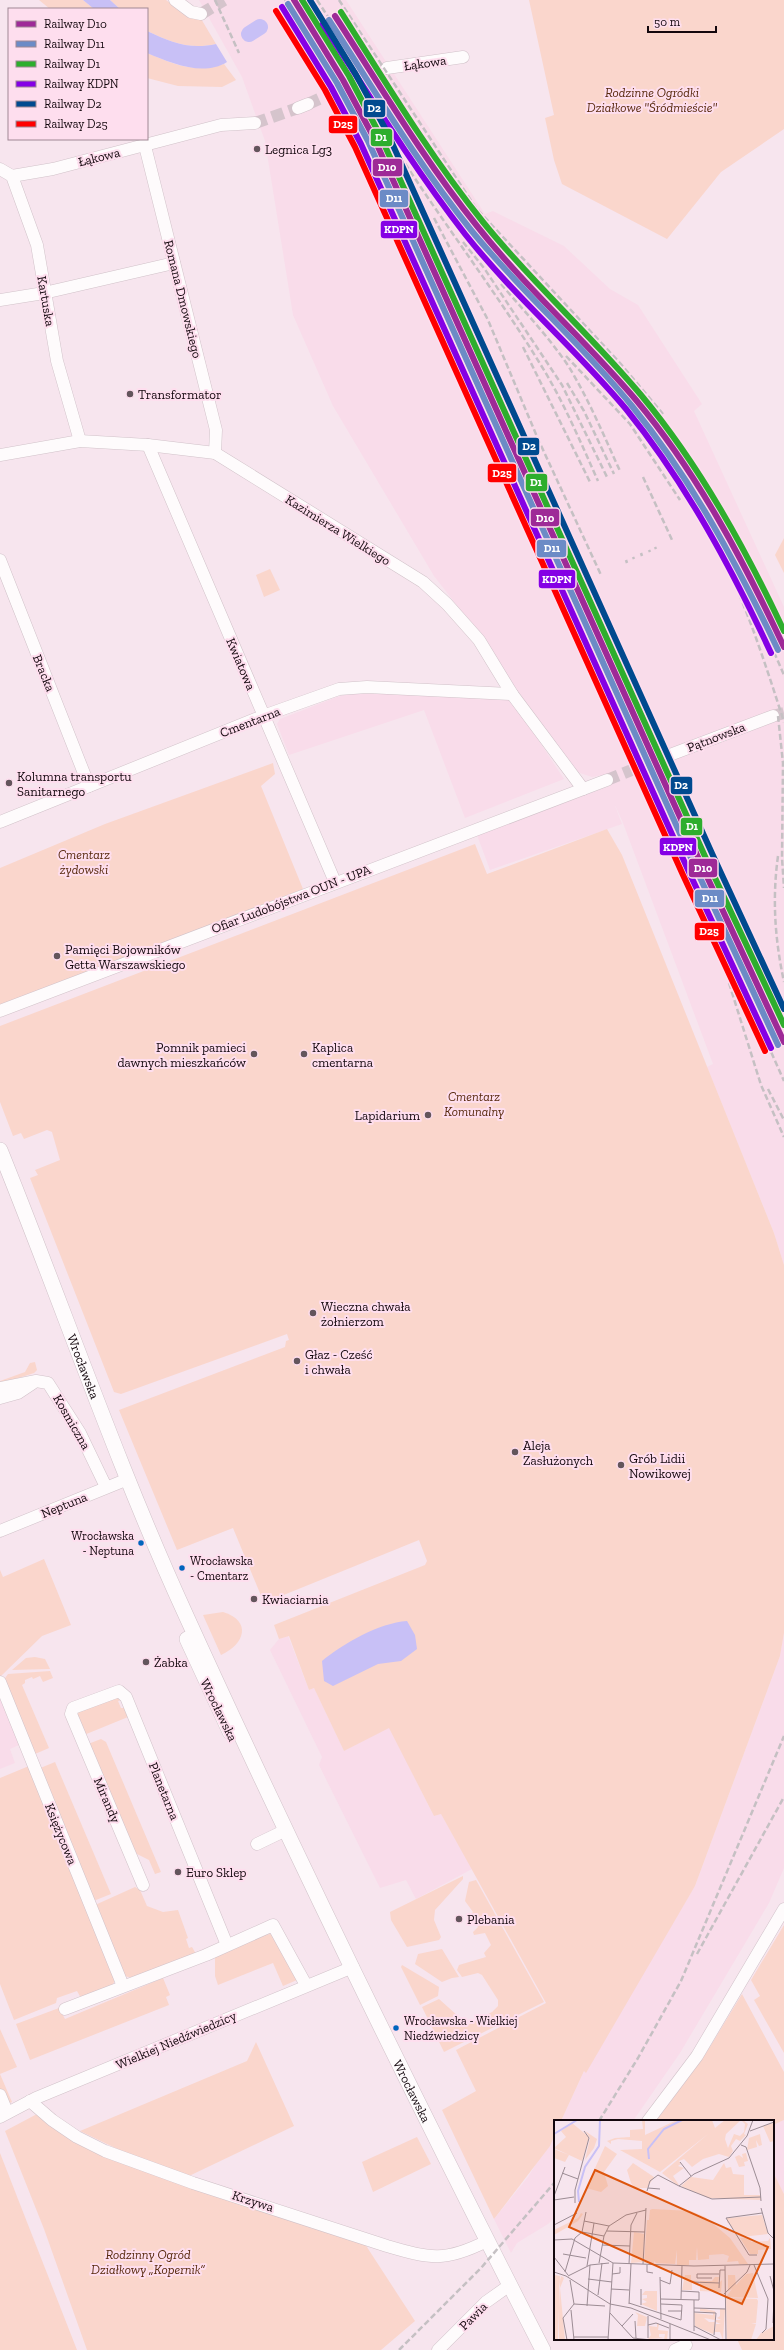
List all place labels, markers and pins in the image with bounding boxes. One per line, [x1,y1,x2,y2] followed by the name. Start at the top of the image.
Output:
[265,142,332,157] place label: Legnica Lg3
[252,144,262,154] marker: Legnica Lg3
[138,387,221,402] place label: Transformator
[125,389,135,399] marker: Transformator
[17,769,132,799] place label: Kolumna transportu Sanitarnego
[4,778,14,788] marker: Kolumna transportu Sanitarnego
[65,942,186,972] place label: Pamięci Bojowników Getta Warszawskiego
[52,951,62,961] marker: Pamięci Bojowników Getta Warszawskiego
[117,1040,246,1070] place label: Pomnik pamieci dawnych mieszkańców
[312,1040,374,1070] place label: Kaplica cmentarna
[249,1049,259,1059] marker: Pomnik pamieci dawnych mieszkańców
[299,1049,309,1059] marker: Kaplica cmentarna
[355,1108,421,1123] place label: Lapidarium
[423,1110,433,1120] marker: Lapidarium
[321,1299,411,1329] place label: Wieczna chwała żołnierzom
[308,1308,318,1318] marker: Wieczna chwała żołnierzom
[305,1347,373,1377] place label: Głaz - Cześć i chwała
[292,1356,302,1366] marker: Głaz - Cześć i chwała
[523,1438,594,1468] place label: Aleja Zasłużonych
[510,1447,520,1457] marker: Aleja Zasłużonych
[629,1451,691,1482] place label: Grób Lidii Nowikowej
[616,1460,626,1470] marker: Grób Lidii Nowikowej
[71,1529,134,1558] place label: Wrocławska - Neptuna
[136,1538,146,1548] marker: Wrocławska - Neptuna
[190,1554,253,1583] place label: Wrocławska - Cmentarz
[177,1563,187,1573] marker: Wrocławska - Cmentarz
[262,1592,329,1607] place label: Kwiaciarnia
[249,1594,259,1604] marker: Kwiaciarnia
[154,1655,188,1670] place label: Żabka
[141,1657,151,1667] marker: Żabka
[186,1865,246,1880] place label: Euro Sklep
[173,1867,183,1877] marker: Euro Sklep
[467,1912,515,1927] place label: Plebania
[454,1914,464,1924] marker: Plebania
[404,2014,517,2043] place label: Wrocławska - Wielkiej Niedźwiedzicy
[391,2023,401,2033] marker: Wrocławska - Wielkiej Niedźwiedzicy

